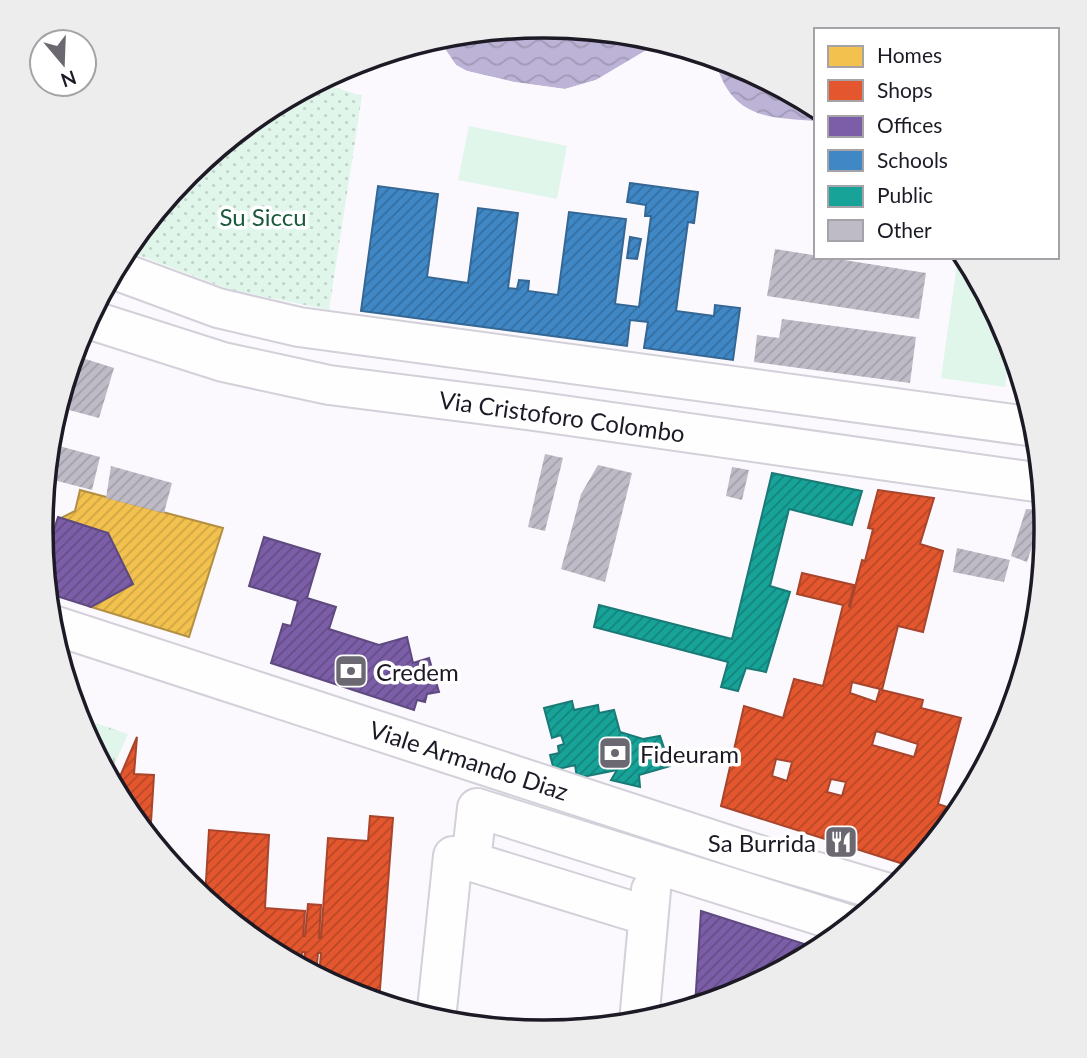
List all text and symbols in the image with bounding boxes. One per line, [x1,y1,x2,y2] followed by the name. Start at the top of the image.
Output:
[28,28,98,98] north arrow
[814,28,1059,259] legend
[877,42,942,67] text: Homes
[58,66,79,93] text: N
[877,77,933,102] text: Shops
[877,112,942,137] text: Offices
[877,147,948,172] text: Schools
[877,182,933,207] text: Public
[219,202,307,231] park label: Su Siccu
[877,217,932,242] text: Other
[437,384,687,448] street label: Via Cristoforo Colombo
[332,652,370,690] bank icon: Credem
[376,657,459,686] place label: Credem
[366,714,572,806] street label: Viale Armando Diaz
[596,734,634,772] bank icon: Fideuram
[640,739,739,768] place label: Fideuram
[822,823,860,861] restaurant icon: Sa Burrida
[708,828,816,857] place label: Sa Burrida

